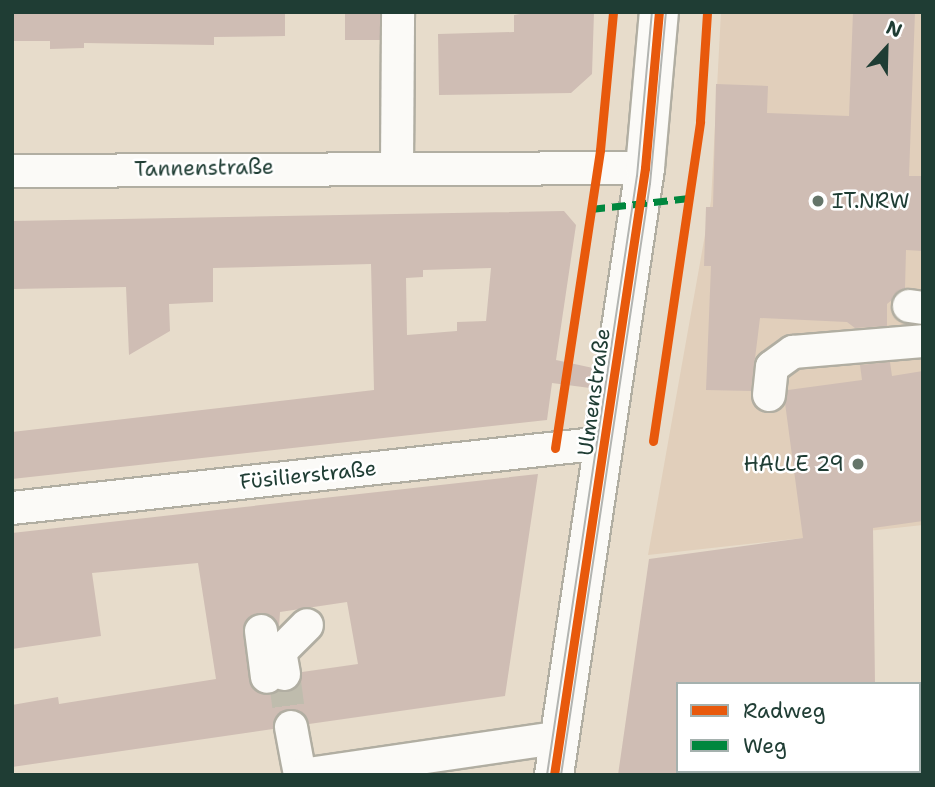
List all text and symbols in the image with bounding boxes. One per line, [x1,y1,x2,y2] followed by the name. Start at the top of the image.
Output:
[851,14,921,84] north arrow
[882,15,906,43] text: N
[134,154,274,182] street label: Tannenstraße
[832,188,910,214] place label: IT.NRW
[810,193,826,209] marker: IT.NRW
[573,326,615,458] street label: Ulmenstraße
[744,451,844,477] place label: HALLE 29
[238,455,378,495] street label: Füsilierstraße
[850,456,866,472] marker: HALLE 29
[676,682,921,773] legend
[743,697,826,725] text: Radweg
[743,732,787,760] text: Weg

